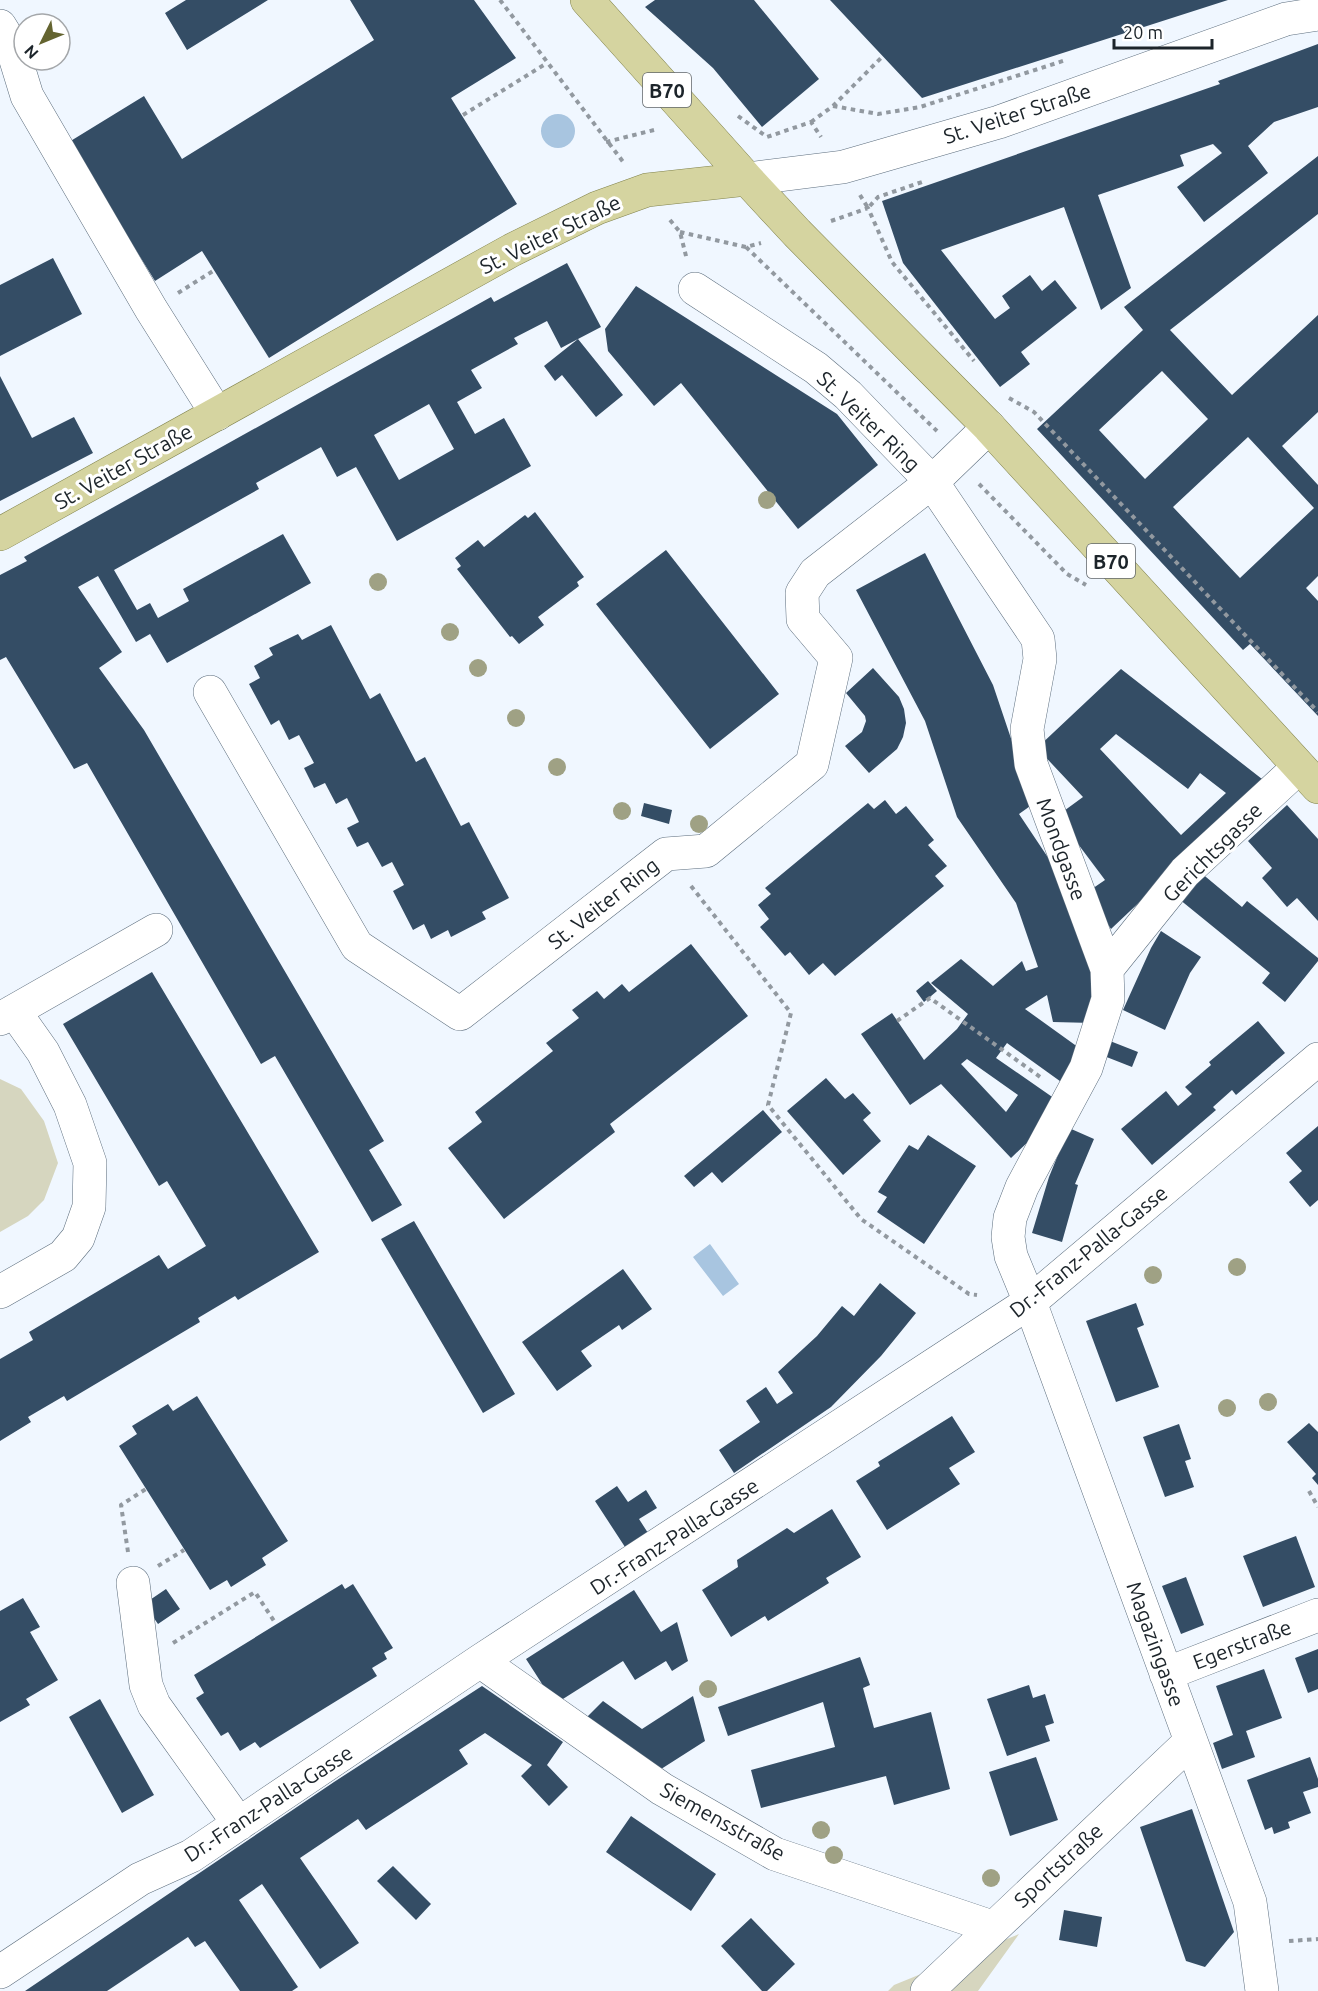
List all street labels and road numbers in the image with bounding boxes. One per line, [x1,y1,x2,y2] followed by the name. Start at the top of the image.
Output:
[643,73,691,107] road number: B70
[940,78,1094,148] street label: St. Veiter Straße
[476,190,624,278] street label: St. Veiter Straße
[813,366,925,476] street label: St. Veiter Ring
[50,418,196,514] street label: St. Veiter Straße
[1087,544,1135,578] road number: B70
[1032,794,1092,904] street label: Mondgasse
[1157,797,1267,907] street label: Gerichtsgasse
[543,852,663,954] street label: St. Veiter Ring
[1004,1180,1172,1322] street label: Dr.-Franz-Palla-Gasse
[585,1473,763,1599] street label: Dr.-Franz-Palla-Gasse
[1122,1578,1190,1710] street label: Magazingasse
[1189,1614,1295,1674] street label: Egerstraße
[179,1740,357,1866] street label: Dr.-Franz-Palla-Gasse
[656,1777,790,1865] street label: Siemensstraße
[1009,1818,1107,1912] street label: Sportstraße

